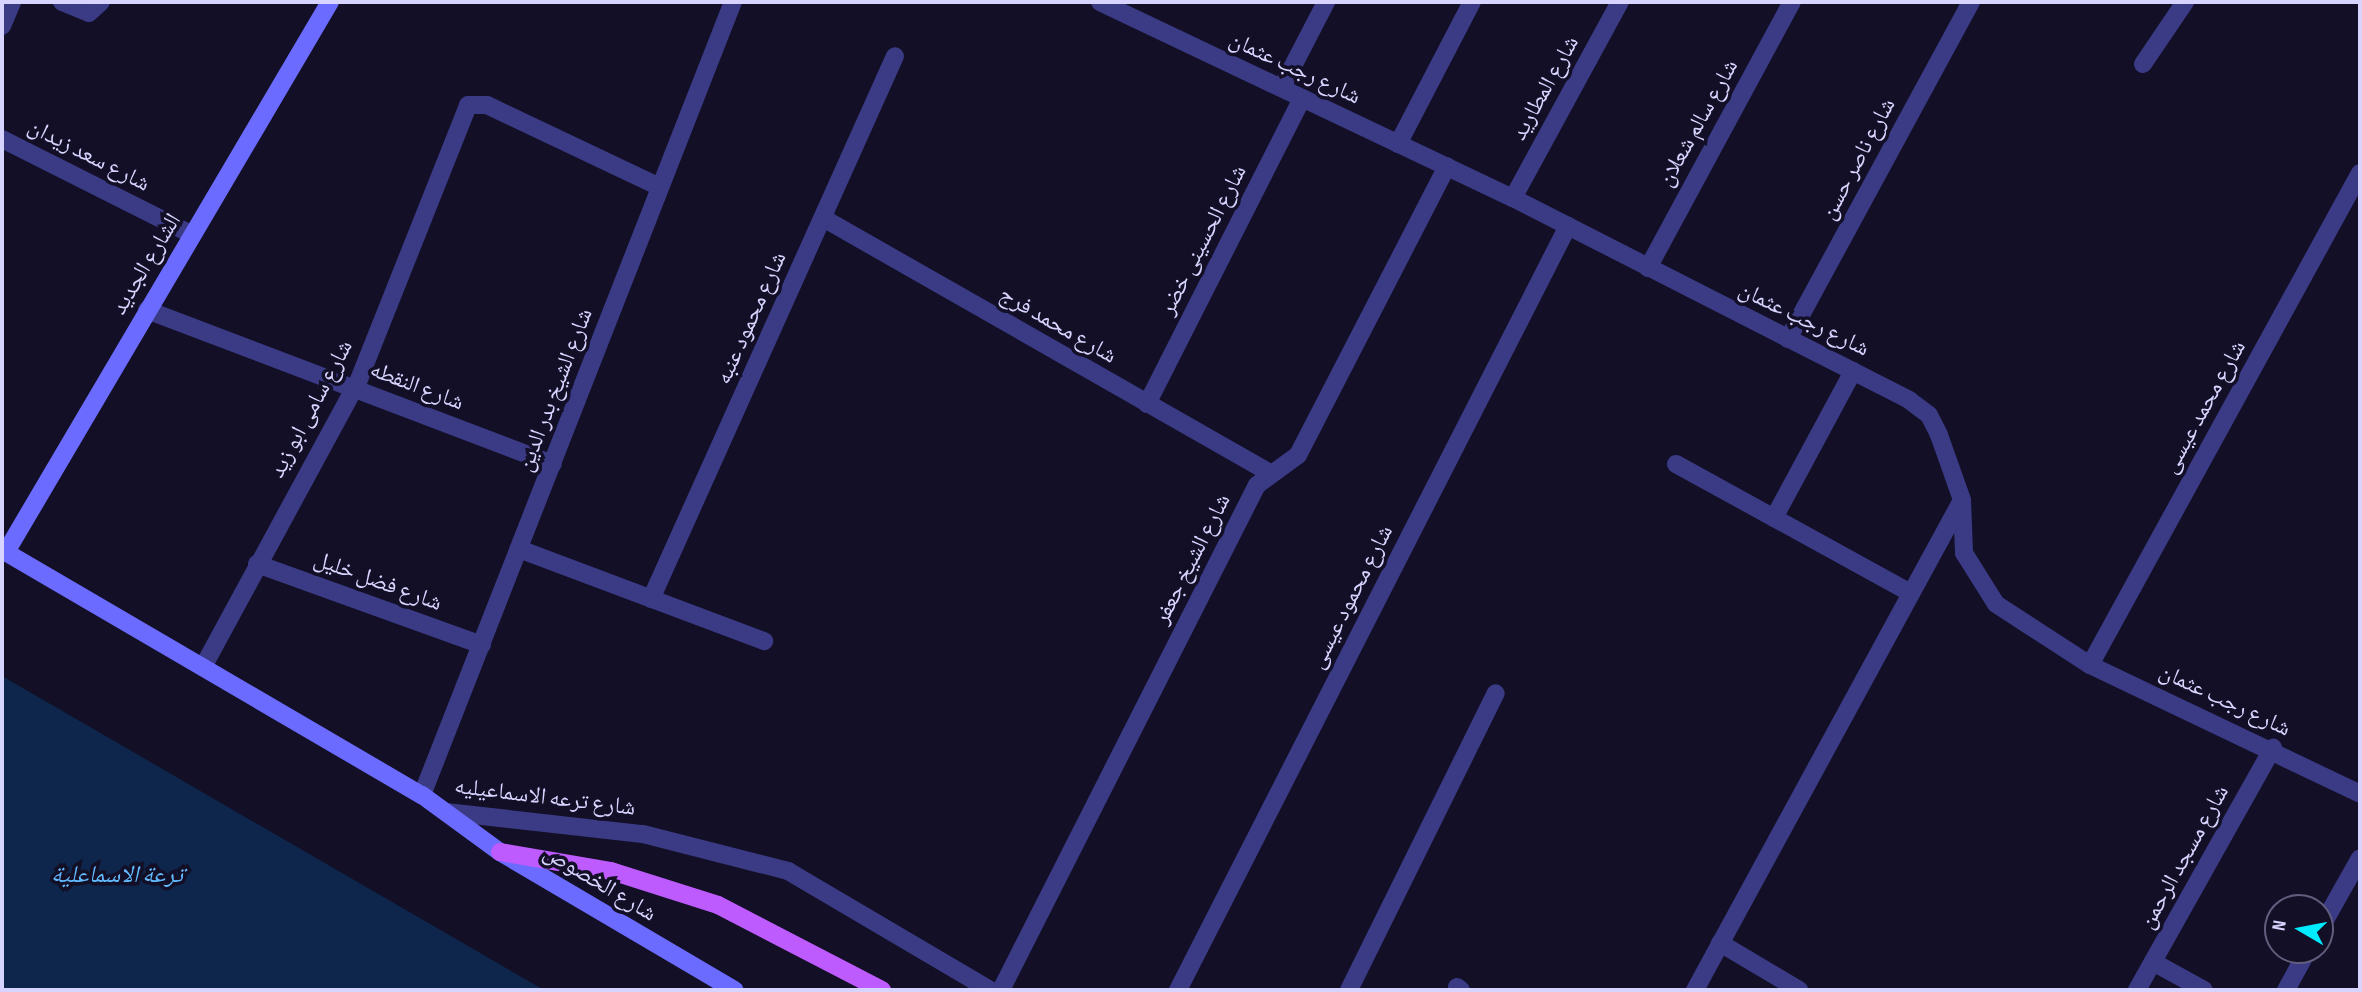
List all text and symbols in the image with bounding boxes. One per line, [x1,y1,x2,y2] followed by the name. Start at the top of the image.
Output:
[1225,25,1365,111] street label: شارع رجب عثمان
[1505,31,1585,145] street label: شارع المطاريد
[1652,55,1744,191] street label: شارع سالم شعلان
[1814,93,1902,225] street label: شارع ناصر حسن
[23,112,155,198] street label: شارع سعد زيدان
[1153,160,1253,320] street label: شارع الحسينى خضر
[105,208,187,320] street label: الشارع الجديد
[710,247,792,389] street label: شارع محمود عنبه
[1734,275,1874,363] street label: شارع رجب عثمان
[994,280,1122,370] street label: شارع محمد فرج
[511,304,599,476] street label: شارع الشيخ بدر الدين
[263,335,359,483] street label: شارع سامى ابو زيد
[2156,336,2252,478] street label: شارع محمد عيسى
[366,356,468,416] street label: شارع النقطه
[1147,489,1237,629] street label: شارع الشيخ جعفر
[1303,521,1399,673] street label: شارع محمود عيسى
[310,545,446,617] street label: شارع فضل خليل
[2155,657,2295,743] street label: شارع رجب عثمان
[453,772,637,822] street label: شارع ترعه الاسماعيليه
[2133,780,2235,934] street label: شارع مسجد الرحمن
[538,838,662,928] street label: شارع الخصوص
[51,861,183,889] water label: ترعة الاسماعلية
[2264,894,2334,964] north arrow
[2268,919,2292,933] text: N

